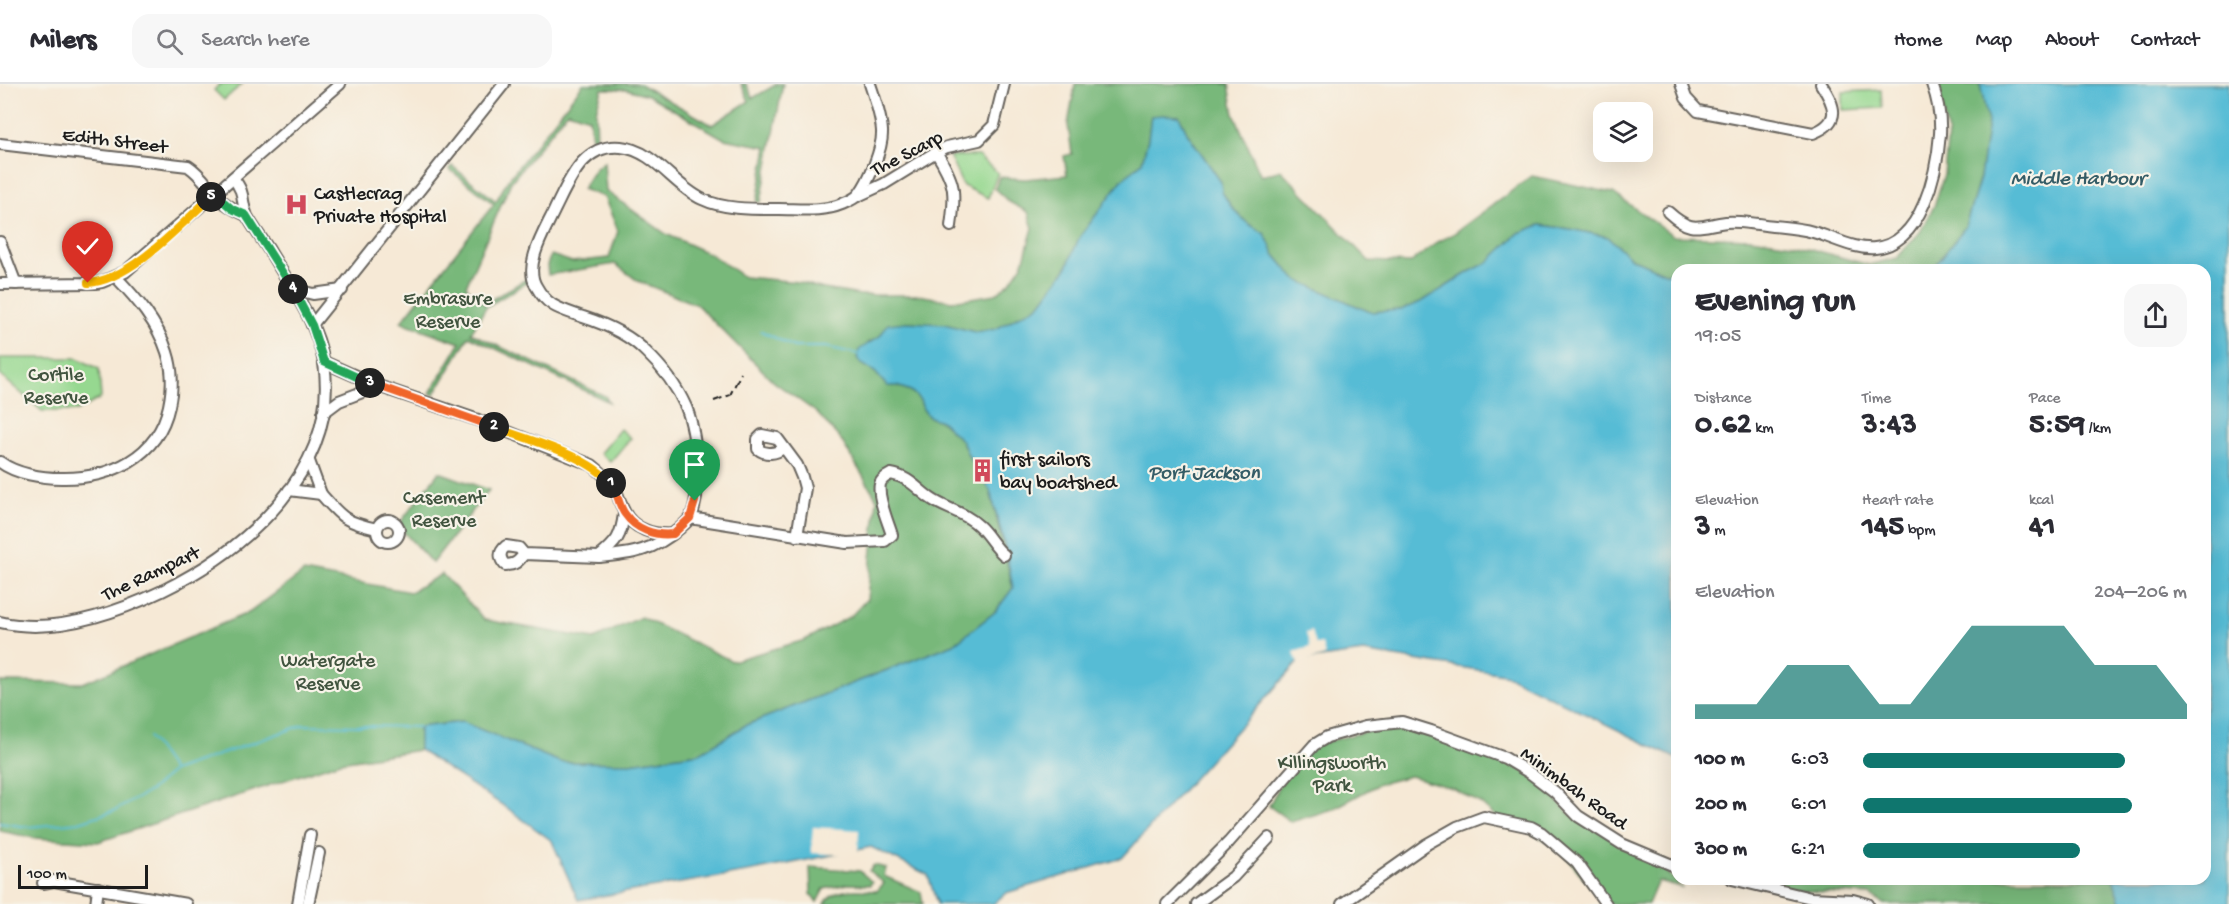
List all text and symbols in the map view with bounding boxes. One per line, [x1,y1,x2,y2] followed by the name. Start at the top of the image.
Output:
[132,14,552,68] search box
[30,25,96,58] text: Milers
[153,25,186,58] icon: search
[201,28,310,54] text: Search here
[1894,29,1942,54] text: Home
[1975,29,2012,54] text: Map
[2045,29,2098,54] text: About
[2131,29,2199,54] text: Contact
[1593,102,1653,162] map controls
[1593,102,1653,162] button: layers
[61,125,170,161] street label: Edith Street
[867,127,948,183] street label: The Scarp
[2011,168,2150,193] water label: Middle Harbour
[196,182,226,212] pin: 5
[313,184,447,230] place label: Castlecrag Private Hospital
[207,187,215,206] text: 5
[283,191,309,217] hospital icon: Castlecrag Private Hospital
[62,221,113,283] pin
[71,230,104,263] icon: check
[278,274,308,304] pin: 4
[289,279,297,298] text: 4
[1695,284,1855,322] text: Evening run
[2124,284,2187,347] button: share
[403,289,493,335] park label: Embrasure Reserve
[1695,326,1741,349] text: 19:05
[24,365,89,411] park label: Cortile Reserve
[355,368,385,398] pin: 3
[366,373,374,392] text: 3
[1695,390,1752,409] text: Distance
[1862,390,1891,409] text: Time
[2029,390,2060,409] text: Pace
[1695,409,1751,444] text: 0.62
[1862,409,1917,444] text: 3:43
[2029,409,2085,444] text: 5:59
[479,412,509,442] pin: 2
[490,417,498,436] text: 2
[1751,420,1774,439] text: km
[2085,420,2111,439] text: /km
[669,439,720,501] pin
[678,448,711,481] icon: arrive
[999,450,1119,496] place label: first sailors bay boatshed
[969,457,995,483] building icon: first sailors bay boatshed
[1148,462,1261,487] water label: Port Jackson
[596,468,626,498] pin: 1
[608,473,614,492] text: 1
[403,488,487,534] park label: Casement Reserve
[1695,492,1759,511] text: Elevation
[1862,492,1934,511] text: Heart rate
[2029,492,2054,511] text: kcal
[1695,511,1711,546] text: 3
[1862,511,1904,546] text: 145
[2029,511,2055,546] text: 41
[1711,522,1726,541] text: m
[1904,522,1936,541] text: bpm
[98,542,206,608] street label: The Rampart
[1695,582,1775,605] text: Elevation
[2094,582,2187,605] text: 204–206 m
[281,651,376,697] park label: Watergate Reserve
[1515,743,1633,838] street label: Minimbah Road
[1695,749,1745,772] text: 100 m
[1791,749,1829,772] text: 6:03
[1278,753,1387,799] park label: Killingsworth Park
[1695,794,1746,817] text: 200 m
[1791,794,1827,817] text: 6:01
[1695,839,1747,862] text: 300 m
[1791,839,1825,862] text: 6:21
[18,862,148,890] scale bar
[27,866,67,885] text: 100 m

